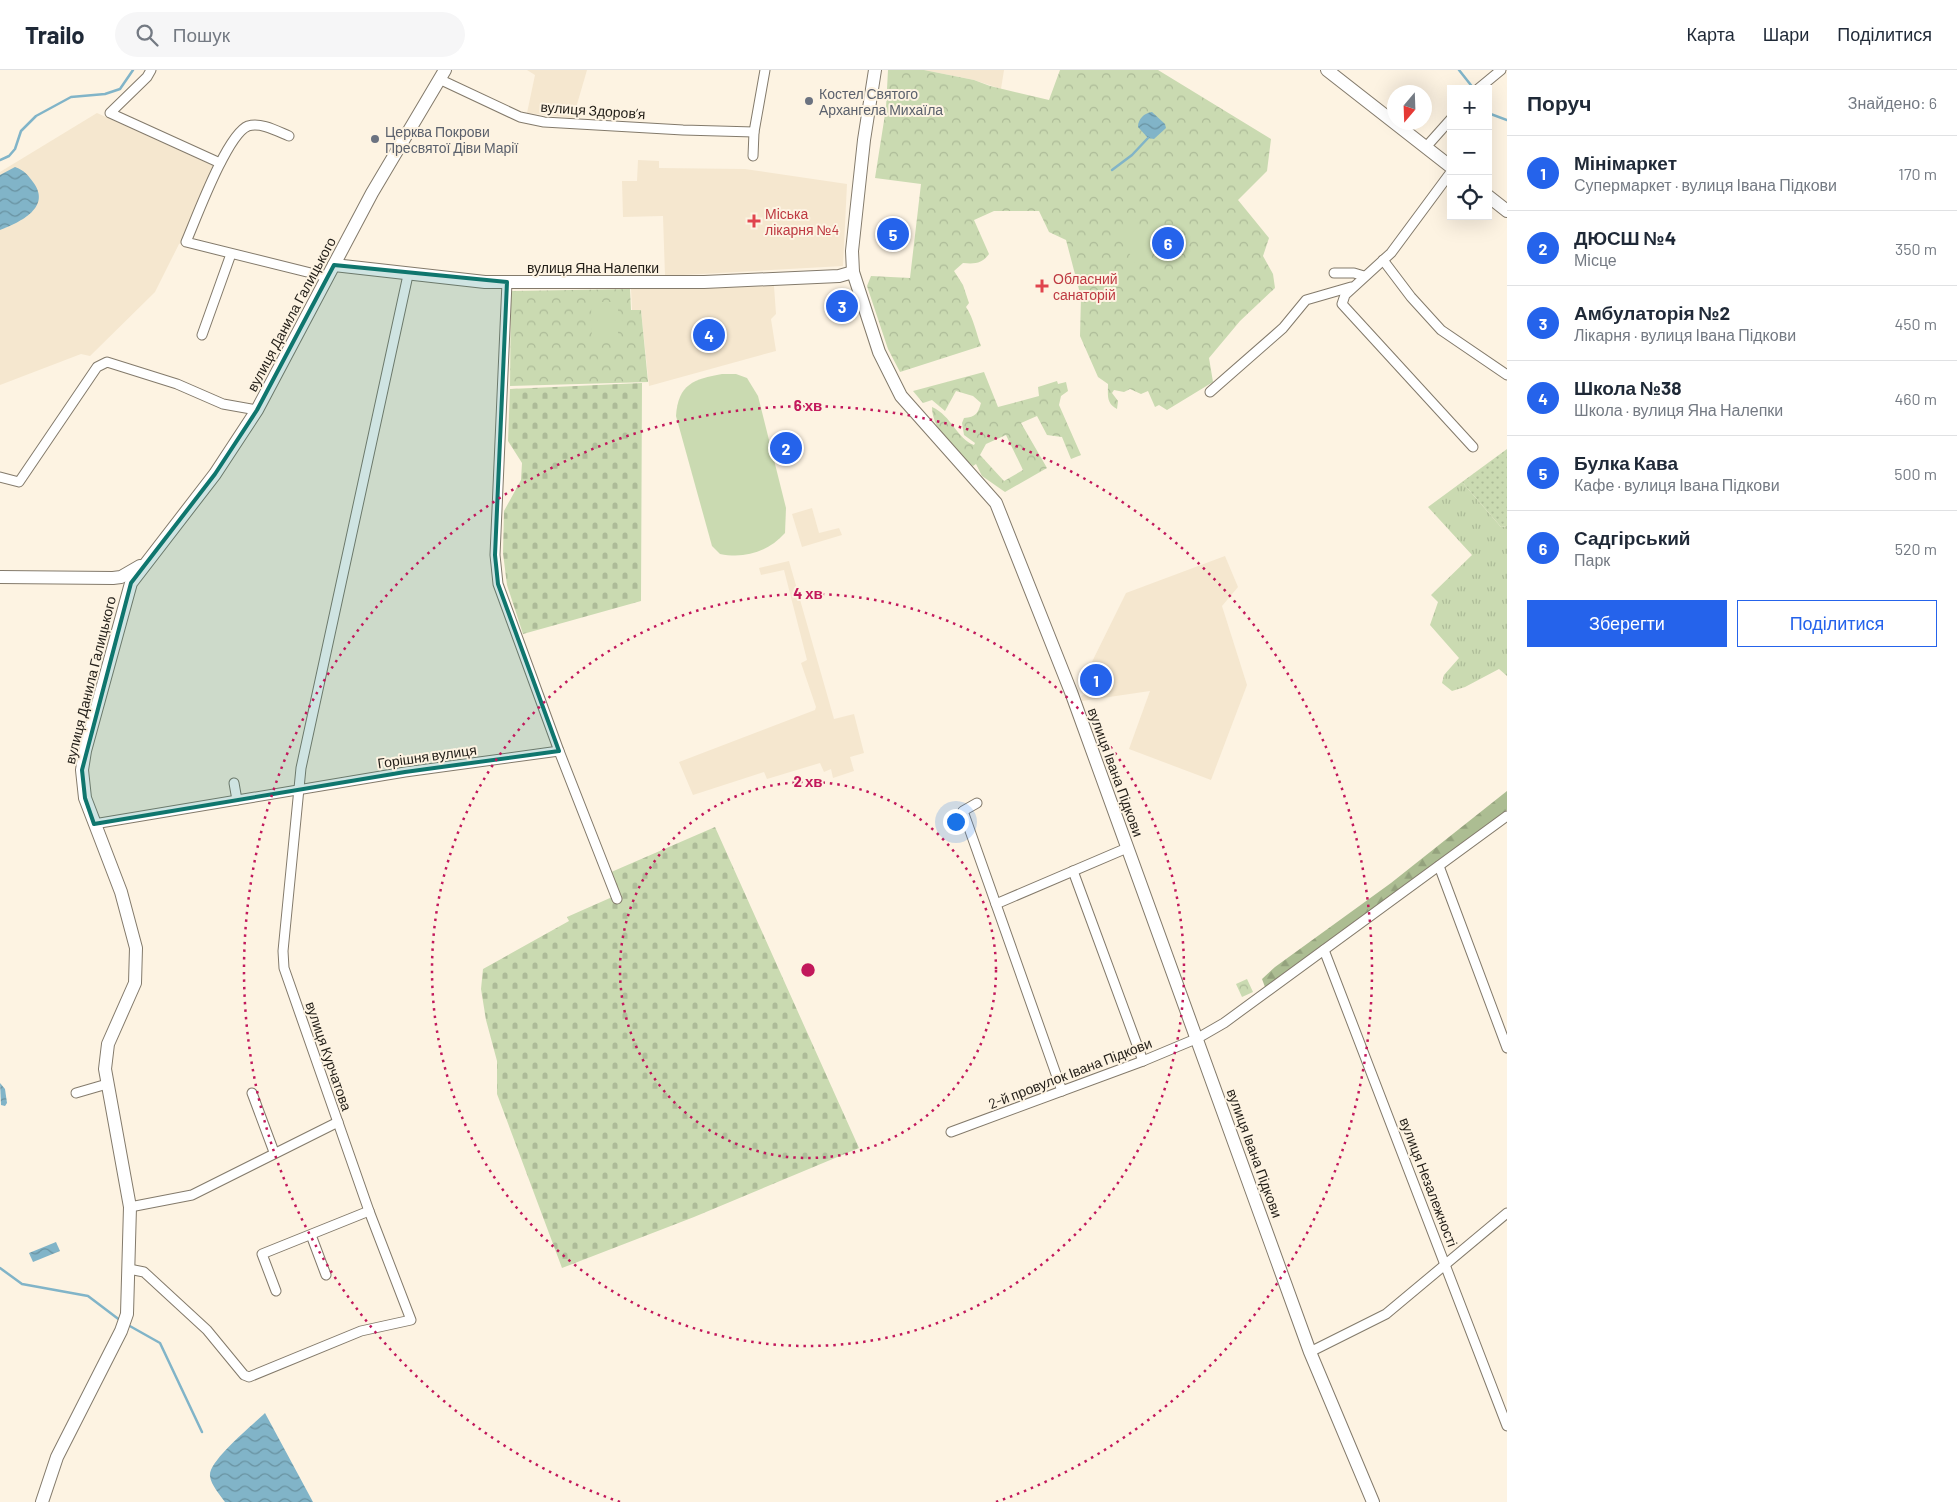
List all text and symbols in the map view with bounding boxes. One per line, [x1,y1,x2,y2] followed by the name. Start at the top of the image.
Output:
[115,12,465,57] search box
[25,20,85,49] text: Trailo
[133,21,161,49] icon: search
[173,23,230,46] text: Пошук
[1687,23,1735,45] text: Карта
[1763,23,1809,45] text: Шари
[1837,23,1932,45] text: Поділитися
[819,85,943,118] place label: Костел Святого Архангела Михаїла
[1387,85,1432,130] north arrow
[1447,85,1492,220] map controls
[1447,85,1492,130] button: +
[1527,90,1591,115] text: Поруч
[1848,93,1937,112] text: Знайдено: 6
[803,95,815,107] marker: Костел Святого Архангела Михаїла
[540,98,646,122] street label: вулиця Здоровʼя
[385,123,518,156] place label: Церква Покрови Пресвятої Діви Марії
[1447,130,1492,175] button: −
[369,133,381,145] marker: Церква Покрови Пресвятої Діви Марії
[1574,151,1677,174] text: Мінімаркет
[1540,164,1546,183] text: 1
[1898,164,1937,183] text: 170 m
[1447,175,1492,220] button: locate
[1574,175,1837,194] text: Супермаркет · вулиця Івана Підкови
[765,205,839,238] place label: Міська лікарня №4
[747,214,761,228] marker: Міська лікарня №4
[877,215,909,253] pin: 5
[1152,224,1184,262] pin: 6
[1574,226,1676,249] text: ДЮСШ №4
[243,234,339,394] street label: вулиця Данила Галицького
[1539,239,1547,258] text: 2
[1895,239,1937,258] text: 350 m
[1574,250,1617,269] text: Місце
[527,259,659,276] street label: вулиця Яна Налепки
[1053,270,1118,303] place label: Обласний санаторій
[1035,279,1049,293] marker: Обласний санаторій
[826,287,858,325] pin: 3
[1574,301,1730,324] text: Амбулаторія №2
[1539,314,1547,333] text: 3
[1894,314,1937,333] text: 450 m
[693,316,725,354] pin: 4
[1574,325,1796,344] text: Лікарня · вулиця Івана Підкови
[1574,376,1682,399] text: Школа №38
[1538,389,1548,408] text: 4
[1894,389,1937,408] text: 460 m
[794,396,822,414] text: 6 хв
[1574,400,1783,419] text: Школа · вулиця Яна Налепки
[770,429,802,467] pin: 2
[1574,451,1678,474] text: Булка Кава
[1539,464,1547,483] text: 5
[1894,464,1937,483] text: 500 m
[1574,475,1780,494] text: Кафе · вулиця Івана Підкови
[1574,526,1691,549] text: Садгірський
[1539,539,1547,558] text: 6
[1895,539,1937,558] text: 520 m
[1574,550,1610,569] text: Парк
[793,584,823,602] text: 4 хв
[61,594,119,766] street label: вулиця Данила Галицького
[1527,600,1727,647] button: Зберегти
[1737,600,1937,647] button: Поділитися
[1080,661,1112,699] pin: 1
[1085,705,1147,839] street label: вулиця Івана Підкови
[376,741,478,771] street label: Горішня вулиця
[794,772,822,790] text: 2 хв
[943,809,969,835] your location
[799,961,817,979] centre of rings
[302,999,356,1113] street label: вулиця Курчатова
[986,1034,1154,1112] street label: 2-й провулок Івана Підкови
[1224,1086,1286,1220] street label: вулиця Івана Підкови
[1396,1115,1462,1249] street label: вулиця Незалежності

